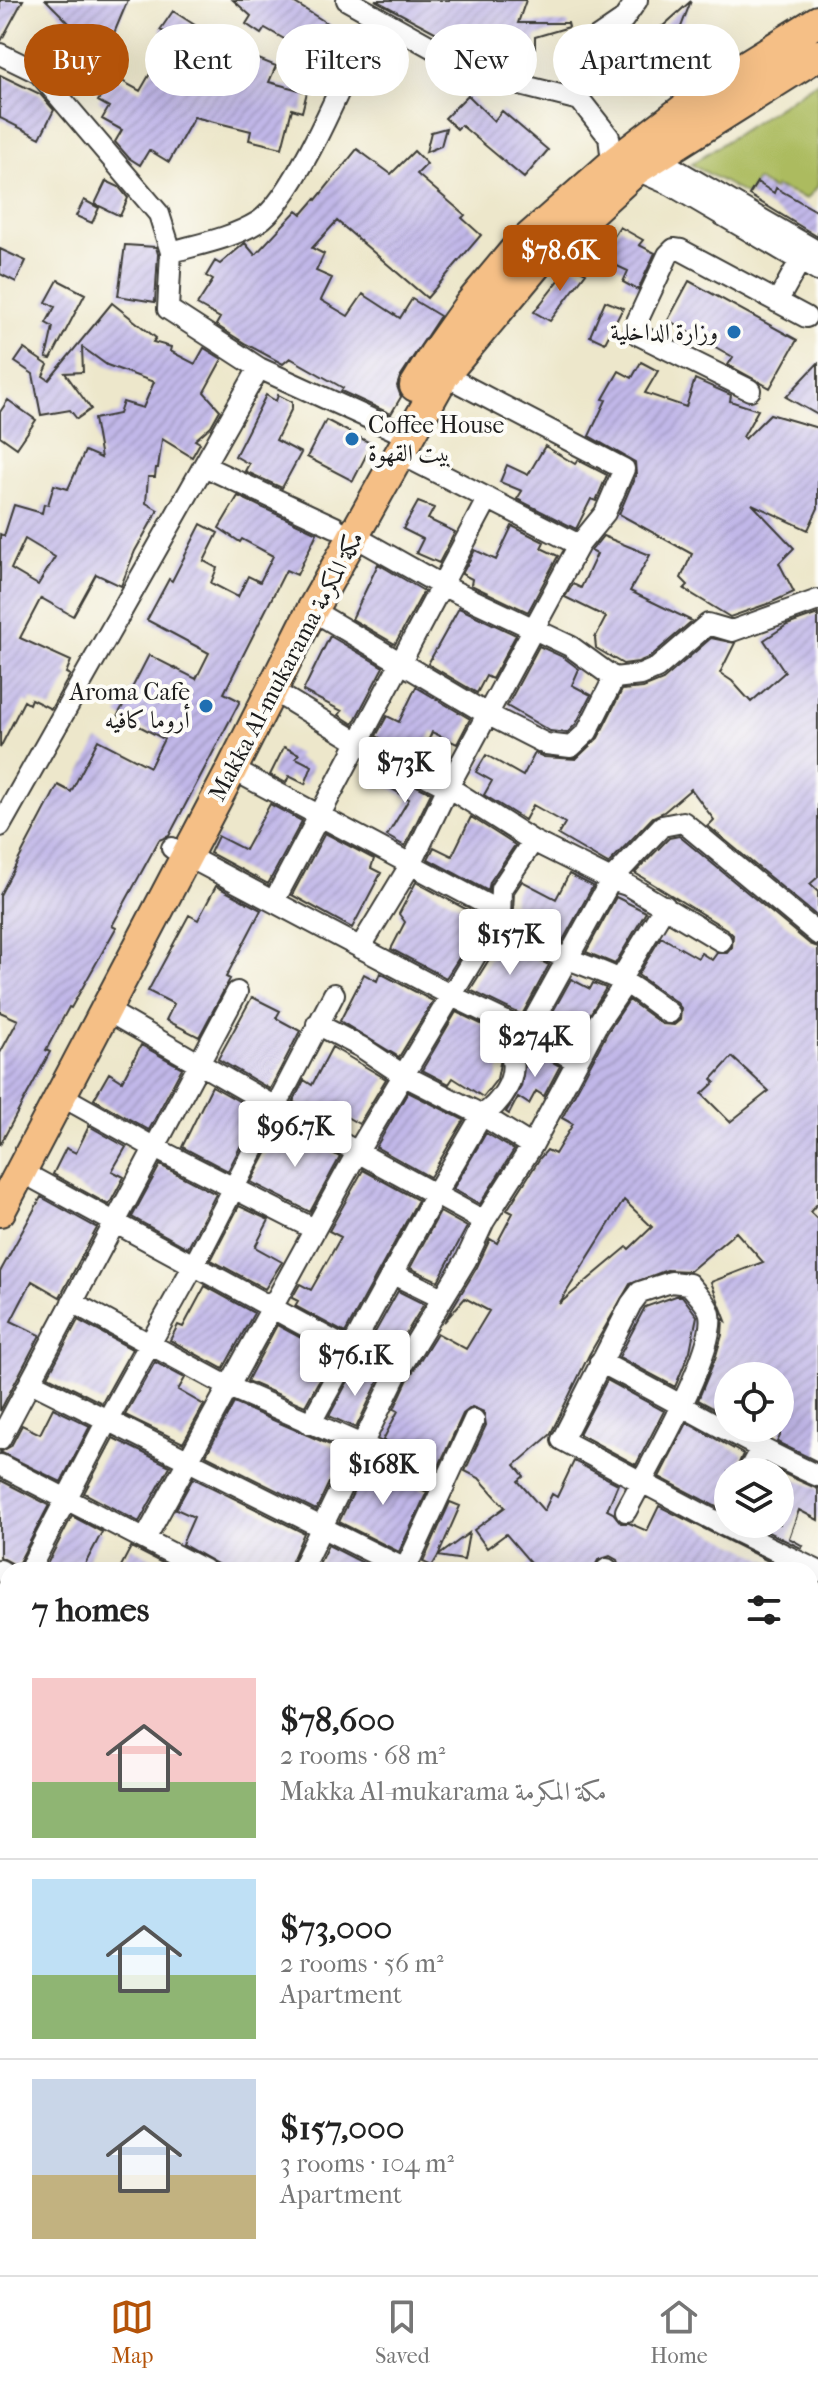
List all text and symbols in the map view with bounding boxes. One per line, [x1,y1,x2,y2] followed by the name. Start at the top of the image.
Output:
[24,24,129,96] chip: Buy
[145,24,260,96] chip: Rent
[276,24,409,96] chip: Filters
[425,24,537,96] chip: New
[553,24,740,96] chip: Apartment
[495,225,625,293] pin: $78.6K
[521,235,599,266] text: $78.6K
[610,318,718,346] place label: وزارة الداخلية
[725,323,743,341] marker: وزارة الداخلية
[368,411,504,468] place label: Coffee House بيت القهوة
[343,430,361,448] marker: Coffee House بيت القهوة
[203,526,370,806] street label: Makka Al-mukarama مكة المكرمة
[68,678,190,734] place label: Aroma Cafe أروما كافيه
[197,697,215,715] marker: Aroma Cafe أروما كافيه
[358,737,452,805] pin: $73K
[377,747,433,778] text: $73K
[454,909,566,977] pin: $157K
[477,919,543,950] text: $157K
[479,1011,591,1079] pin: $274K
[498,1021,572,1052] text: $274K
[230,1101,360,1169] pin: $96.7K
[256,1111,334,1142] text: $96.7K
[290,1330,420,1398] pin: $76.1K
[318,1340,392,1371] text: $76.1K
[714,1362,794,1538] map controls
[714,1362,794,1442] button: locate
[327,1439,439,1507] pin: $168K
[348,1449,418,1480] text: $168K
[714,1458,794,1538] button: layers
[742,1588,786,1632] icon: filters
[32,1590,149,1630] text: 7 homes
[280,1700,395,1740] text: $78,600
[96,1710,192,1806] icon: home
[280,1740,445,1771] text: 2 rooms · 68 m²
[280,1776,607,1807] text: Makka Al-mukarama مكة المكرمة
[280,1908,392,1948] text: $73,000
[96,1911,192,2007] icon: home
[280,1948,444,1979] text: 2 rooms · 56 m²
[280,1979,402,2010] text: Apartment
[280,2108,405,2148] text: $157,000
[96,2111,192,2207] icon: home
[280,2148,454,2179] text: 3 rooms · 104 m²
[280,2179,402,2210] text: Apartment
[110,2295,154,2369] tab: Map
[375,2295,430,2369] tab: Saved
[650,2295,708,2369] tab: Home

